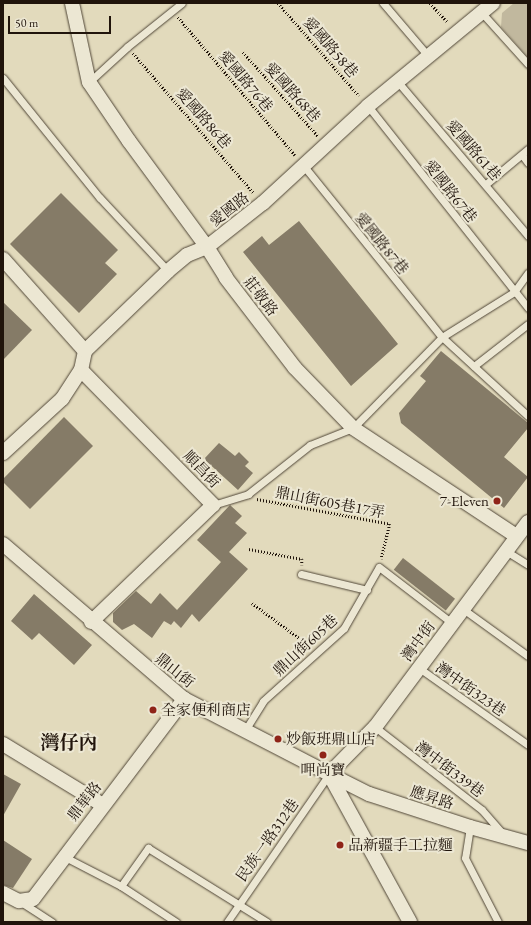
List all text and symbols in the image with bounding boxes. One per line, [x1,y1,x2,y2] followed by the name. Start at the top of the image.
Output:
[10,8,113,34] scale bar
[300,13,362,81] street label: 愛國路58巷
[15,15,38,31] text: 50 m
[215,47,277,115] street label: 愛國路76巷
[261,58,325,126] street label: 愛國路68巷
[173,84,235,152] street label: 愛國路86巷
[443,116,505,184] street label: 愛國路61巷
[421,156,481,226] street label: 愛國路67巷
[206,188,252,230] street label: 愛國路
[352,208,412,278] street label: 愛國路87巷
[240,273,282,319] street label: 莊敬路
[180,447,224,491] street label: 順昌街
[274,483,386,521] street label: 鼎山街605巷17弄
[440,492,489,510] place label: 7-Eleven
[492,496,502,506] marker: 7-Eleven
[269,611,341,679] street label: 鼎山街605巷
[397,618,439,664] street label: 灣中街
[152,649,198,691] street label: 鼎山街
[432,658,510,720] street label: 灣中街323巷
[161,701,251,719] place label: 全家便利商店
[148,705,158,715] marker: 全家便利商店
[286,730,376,748] place label: 炒飯班鼎山店
[41,732,97,754] district label: 灣仔內
[273,734,283,744] marker: 炒飯班鼎山店
[412,737,488,801] street label: 灣中街339巷
[318,750,328,760] marker: 呷尚寶
[301,761,345,779] place label: 呷尚寶
[63,778,105,824] street label: 鼎華路
[408,781,456,813] street label: 應昇路
[232,795,302,885] street label: 民族一路312巷
[348,836,453,854] place label: 品新疆手工拉麵
[335,840,345,850] marker: 品新疆手工拉麵

